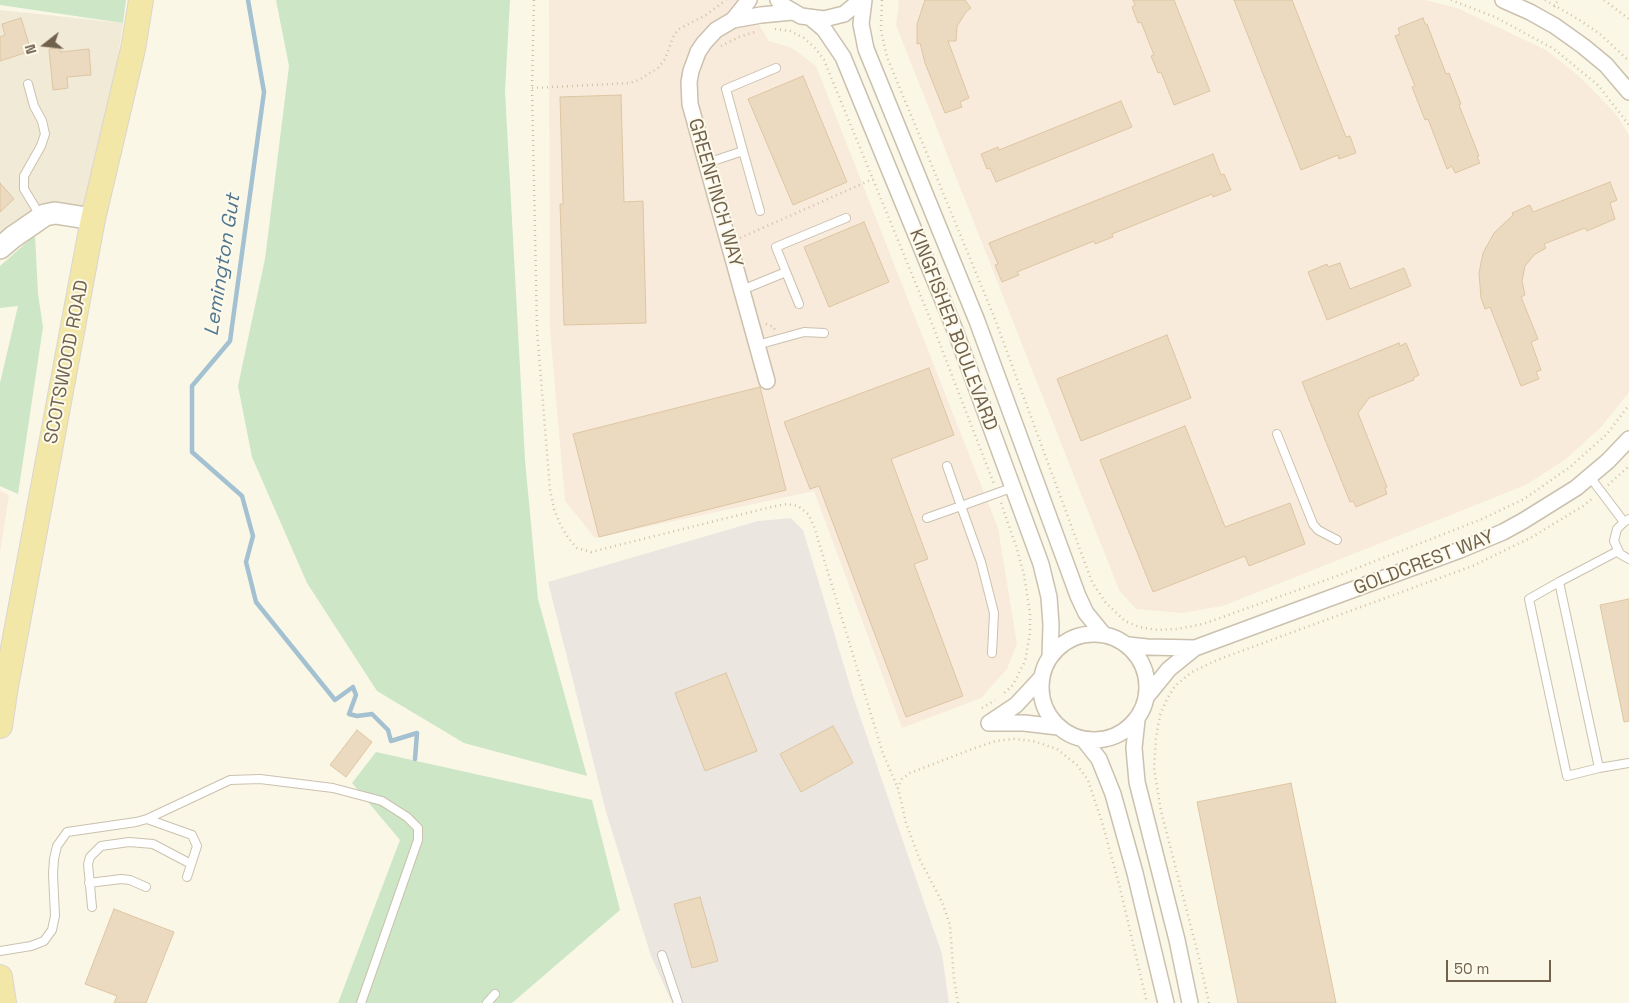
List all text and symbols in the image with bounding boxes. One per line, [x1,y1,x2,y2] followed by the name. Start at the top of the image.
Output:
[20,20,70,70] north arrow
[21,42,41,56] text: N
[683,116,747,270] street label: GREENFINCH WAY
[200,192,246,338] water label: Lemington Gut
[904,226,1002,434] street label: KINGFISHER BOULEVARD
[40,278,94,446] street label: SCOTSWOOD ROAD
[1351,526,1497,600] street label: GOLDCREST WAY
[1449,950,1554,982] scale bar
[1454,959,1489,978] text: 50 m

